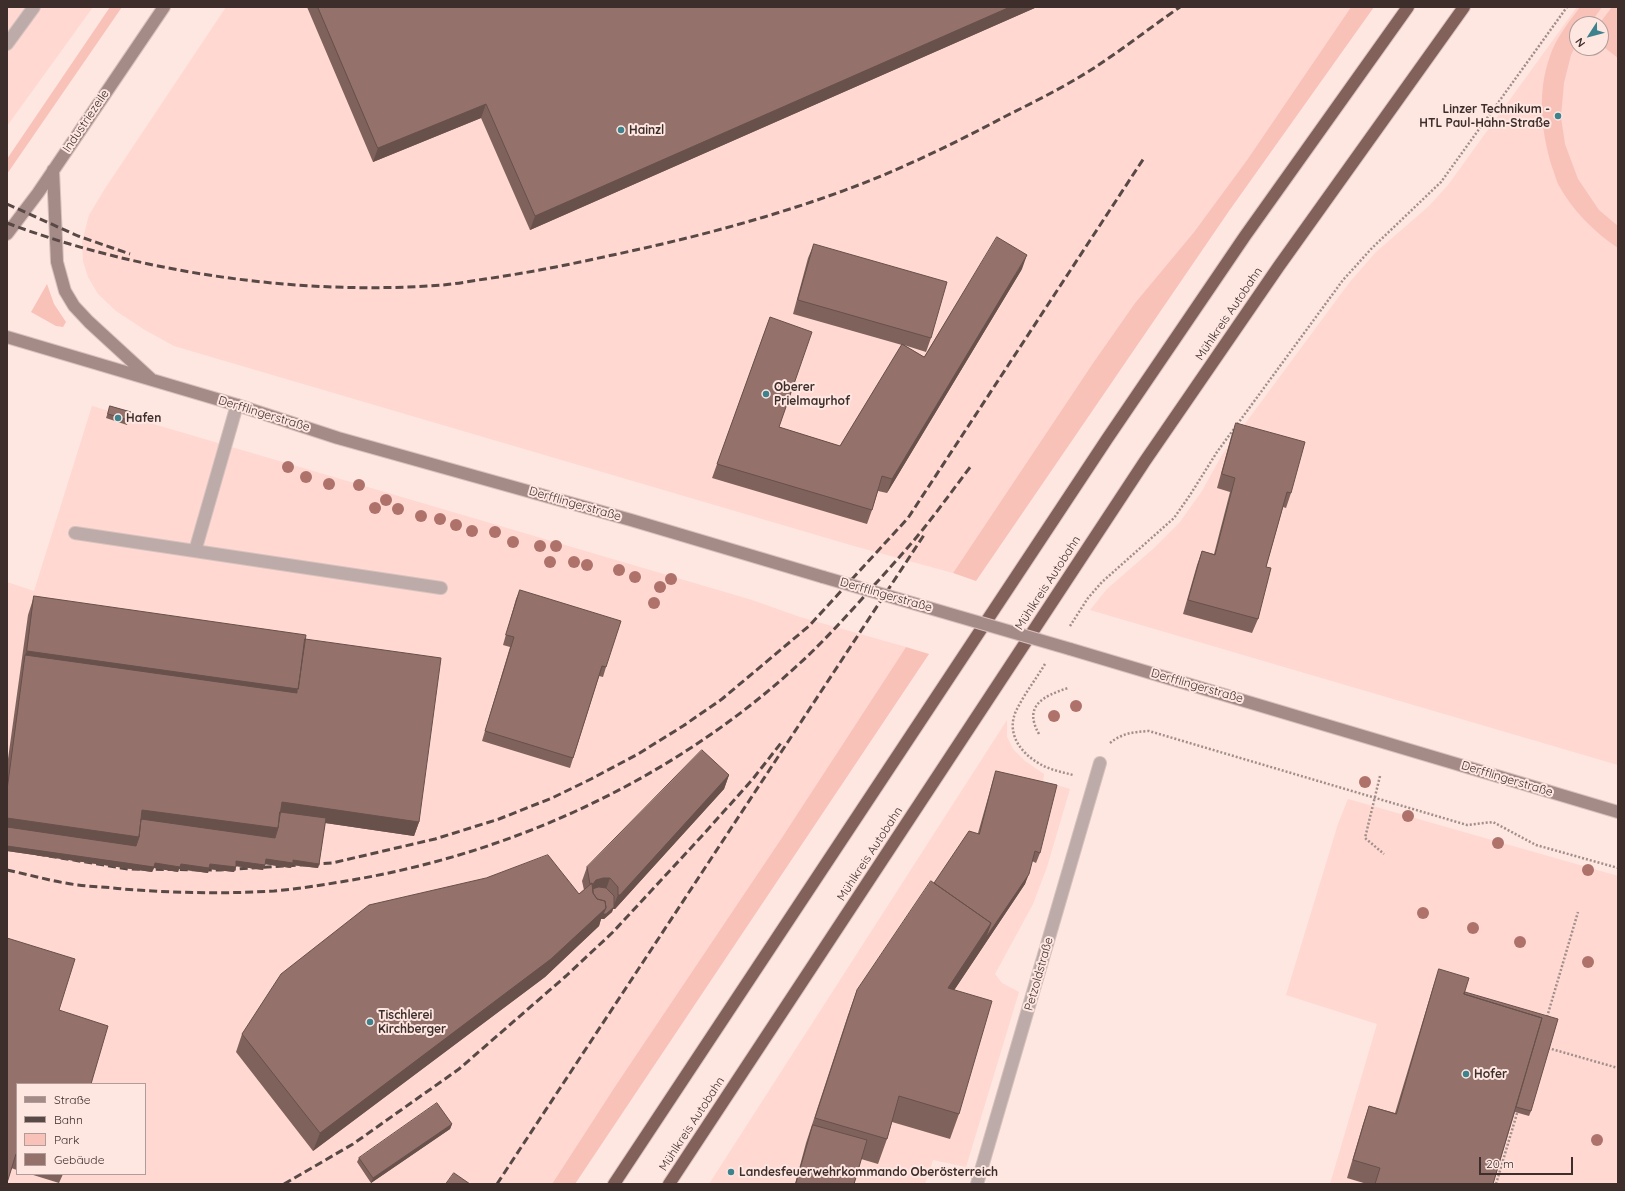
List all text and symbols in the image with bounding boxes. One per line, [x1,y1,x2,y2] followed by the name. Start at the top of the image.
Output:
[1569,16,1609,56] north arrow
[1572,35,1588,50] text: N
[60,87,112,155] street label: Industriezeile
[1419,102,1550,130] place label: Linzer Technikum - HTL Paul-Hahn-Straße
[1553,111,1563,121] marker: Linzer Technikum - HTL Paul-Hahn-Straße
[629,123,664,137] place label: Hainzl
[616,125,626,135] marker: Hainzl
[1192,265,1266,363] street label: Mühlkreis Autobahn
[774,380,850,408] place label: Oberer Prielmayrhof
[761,389,771,399] marker: Oberer Prielmayrhof
[216,393,312,435] street label: Derfflingerstraße
[126,411,161,425] place label: Hafen
[113,413,123,423] marker: Hafen
[527,484,623,524] street label: Derfflingerstraße
[1012,533,1084,633] street label: Mühlkreis Autobahn
[838,575,934,615] street label: Derfflingerstraße
[1149,666,1245,706] street label: Derfflingerstraße
[1459,758,1555,800] street label: Derfflingerstraße
[834,804,906,904] street label: Mühlkreis Autobahn
[1022,935,1056,1013] street label: Petzoldstraße
[378,1008,446,1036] place label: Tischlerei Kirchberger
[365,1017,375,1027] marker: Tischlerei Kirchberger
[1474,1067,1507,1081] place label: Hofer
[1461,1069,1471,1079] marker: Hofer
[656,1074,728,1174] street label: Mühlkreis Autobahn
[16,1083,146,1175] legend
[54,1092,91,1107] text: Straße
[54,1112,83,1127] text: Bahn
[54,1132,79,1147] text: Park
[1481,1149,1575,1175] scale bar
[54,1152,104,1167] text: Gebäude
[1486,1156,1514,1171] text: 20 m
[739,1165,998,1179] place label: Landesfeuerwehrkommando Oberösterreich
[726,1167,736,1177] marker: Landesfeuerwehrkommando Oberösterreich

